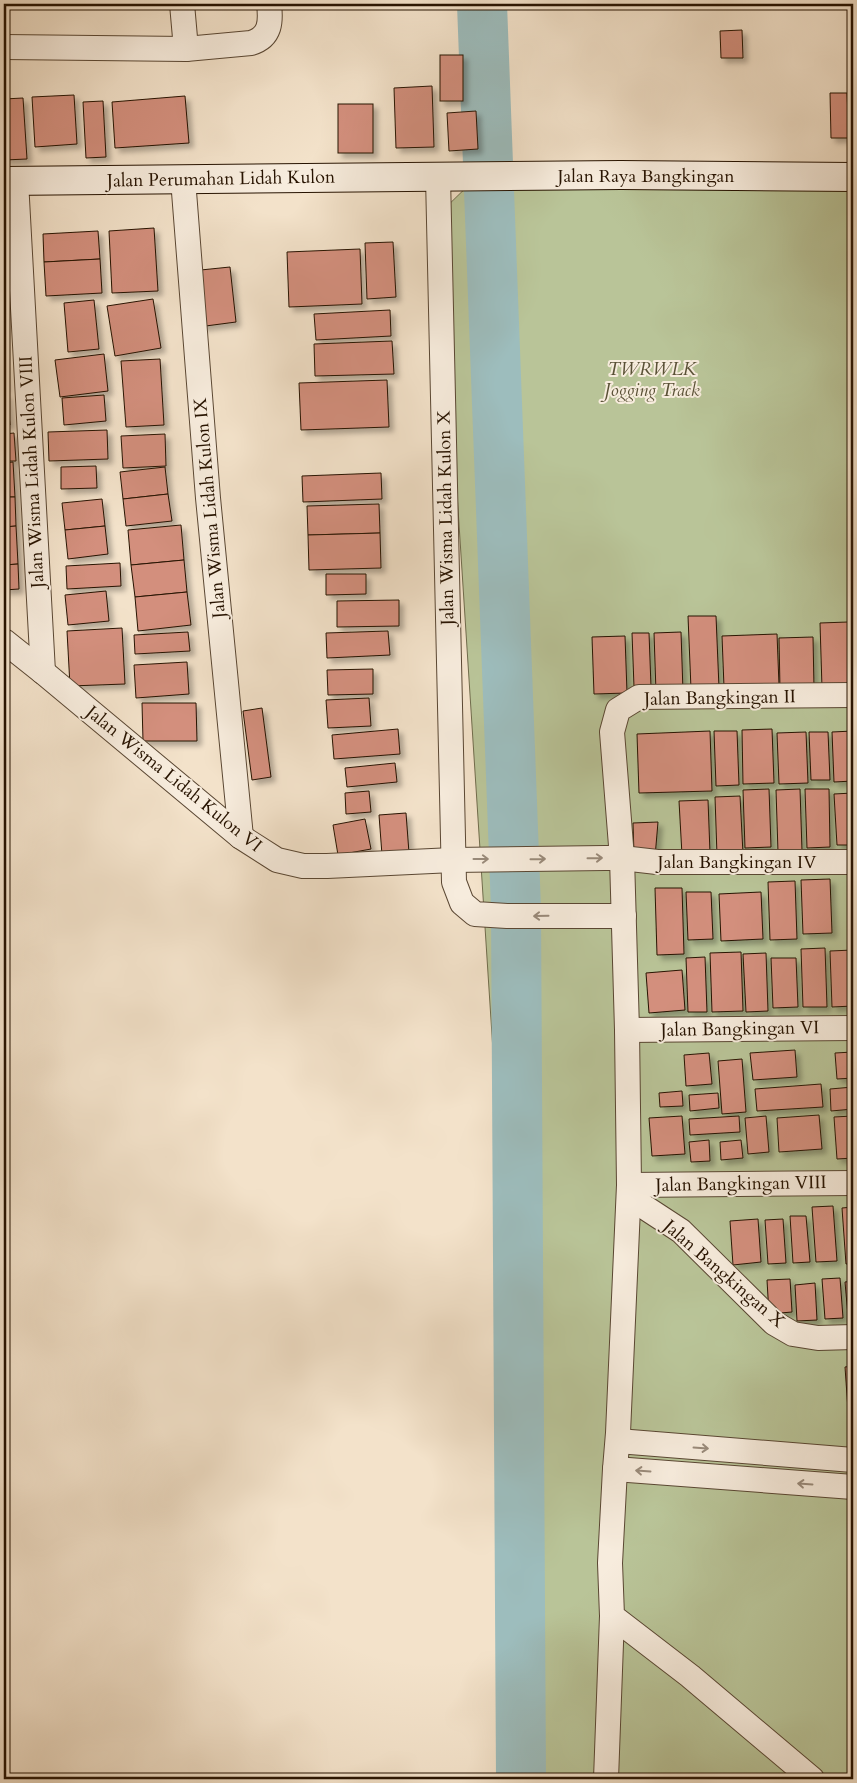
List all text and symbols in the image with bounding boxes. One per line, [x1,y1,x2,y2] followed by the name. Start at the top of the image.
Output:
[104,164,336,194] street label: Jalan Perumahan Lidah Kulon
[554,164,735,189] street label: Jalan Raya Bangkingan
[13,355,51,592] street label: Jalan Wisma Lidah Kulon VIII
[600,357,700,403] park label: TWRWLK Jogging Track
[188,396,232,622] street label: Jalan Wisma Lidah Kulon IX
[432,409,460,629] street label: Jalan Wisma Lidah Kulon X
[641,684,796,712] street label: Jalan Bangkingan II
[78,698,267,858] street label: Jalan Wisma Lidah Kulon VI
[655,850,817,875] street label: Jalan Bangkingan IV
[586,853,603,863] one-way arrow
[472,854,489,864] one-way arrow
[530,854,546,864] one-way arrow
[533,911,550,921] one-way arrow
[657,1015,820,1043] street label: Jalan Bangkingan VI
[652,1170,827,1198] street label: Jalan Bangkingan VIII
[656,1212,791,1334] street label: Jalan Bangkingan X
[693,1443,709,1452] one-way arrow
[635,1466,651,1476] one-way arrow
[797,1479,813,1488] one-way arrow

